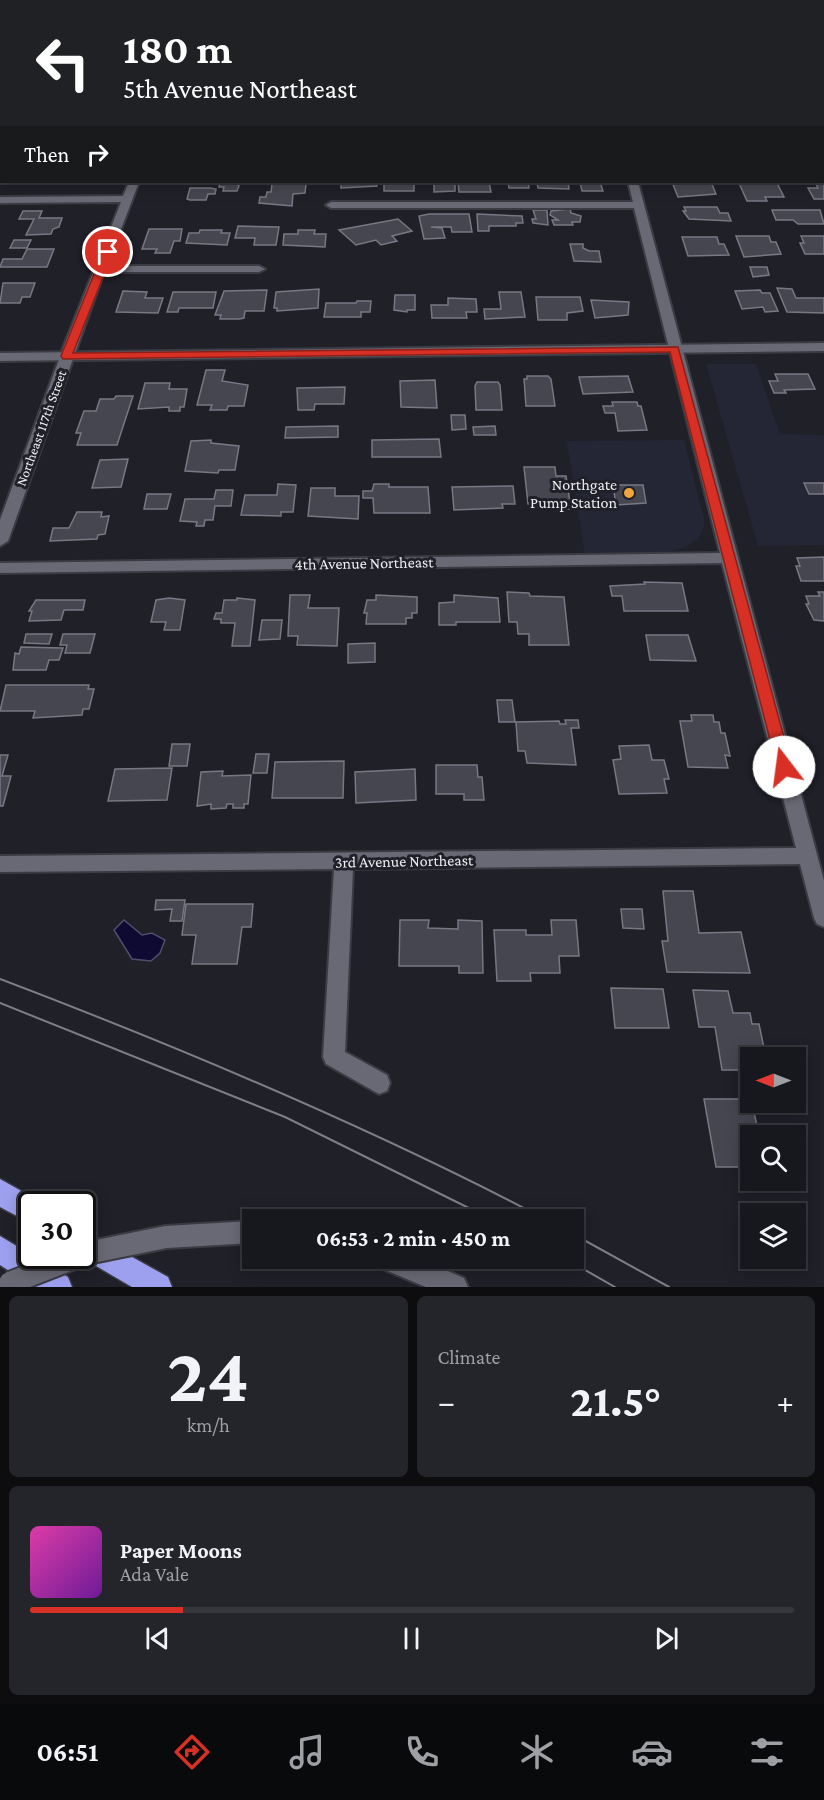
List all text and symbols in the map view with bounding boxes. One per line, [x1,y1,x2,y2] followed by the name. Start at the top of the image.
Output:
[24,24,102,102] icon: left
[123,25,232,72] text: 180 m
[123,74,357,104] text: 5th Avenue Northeast
[81,138,114,171] icon: right
[24,142,69,167] text: Then
[82,226,133,277] pin
[91,235,124,268] icon: arrive
[13,368,69,488] street label: Northeast 117th Street
[530,476,617,512] place label: Northgate Pump Station
[622,486,636,500] marker: Northgate Pump Station
[294,553,434,573] street label: 4th Avenue Northeast
[752,735,816,799] position arrow
[335,851,474,871] street label: 3rd Avenue Northeast
[740,1047,806,1113] north arrow
[740,1047,806,1269] map controls
[740,1125,806,1191] button: search
[18,1191,96,1269] speed limit sign: 30
[740,1203,806,1269] button: layers
[316,1226,510,1251] text: 06:53 · 2 min · 450 m
[167,1331,249,1418] text: 24
[438,1346,500,1368] text: Climate
[570,1376,661,1426] text: 21.5°
[438,1383,455,1420] text: −
[777,1383,794,1420] text: +
[187,1414,230,1436] text: km/h
[120,1538,242,1563] text: Paper Moons
[120,1563,189,1585] text: Ada Vale
[141,1622,174,1655] icon: previous
[395,1622,428,1655] icon: pause
[650,1622,683,1655] icon: next
[171,1731,213,1773] icon: directions
[286,1731,328,1773] icon: music
[401,1731,443,1773] icon: phone
[516,1731,558,1773] icon: climate
[631,1731,673,1773] icon: car
[746,1731,788,1773] icon: filters
[36,1737,98,1767] text: 06:51

